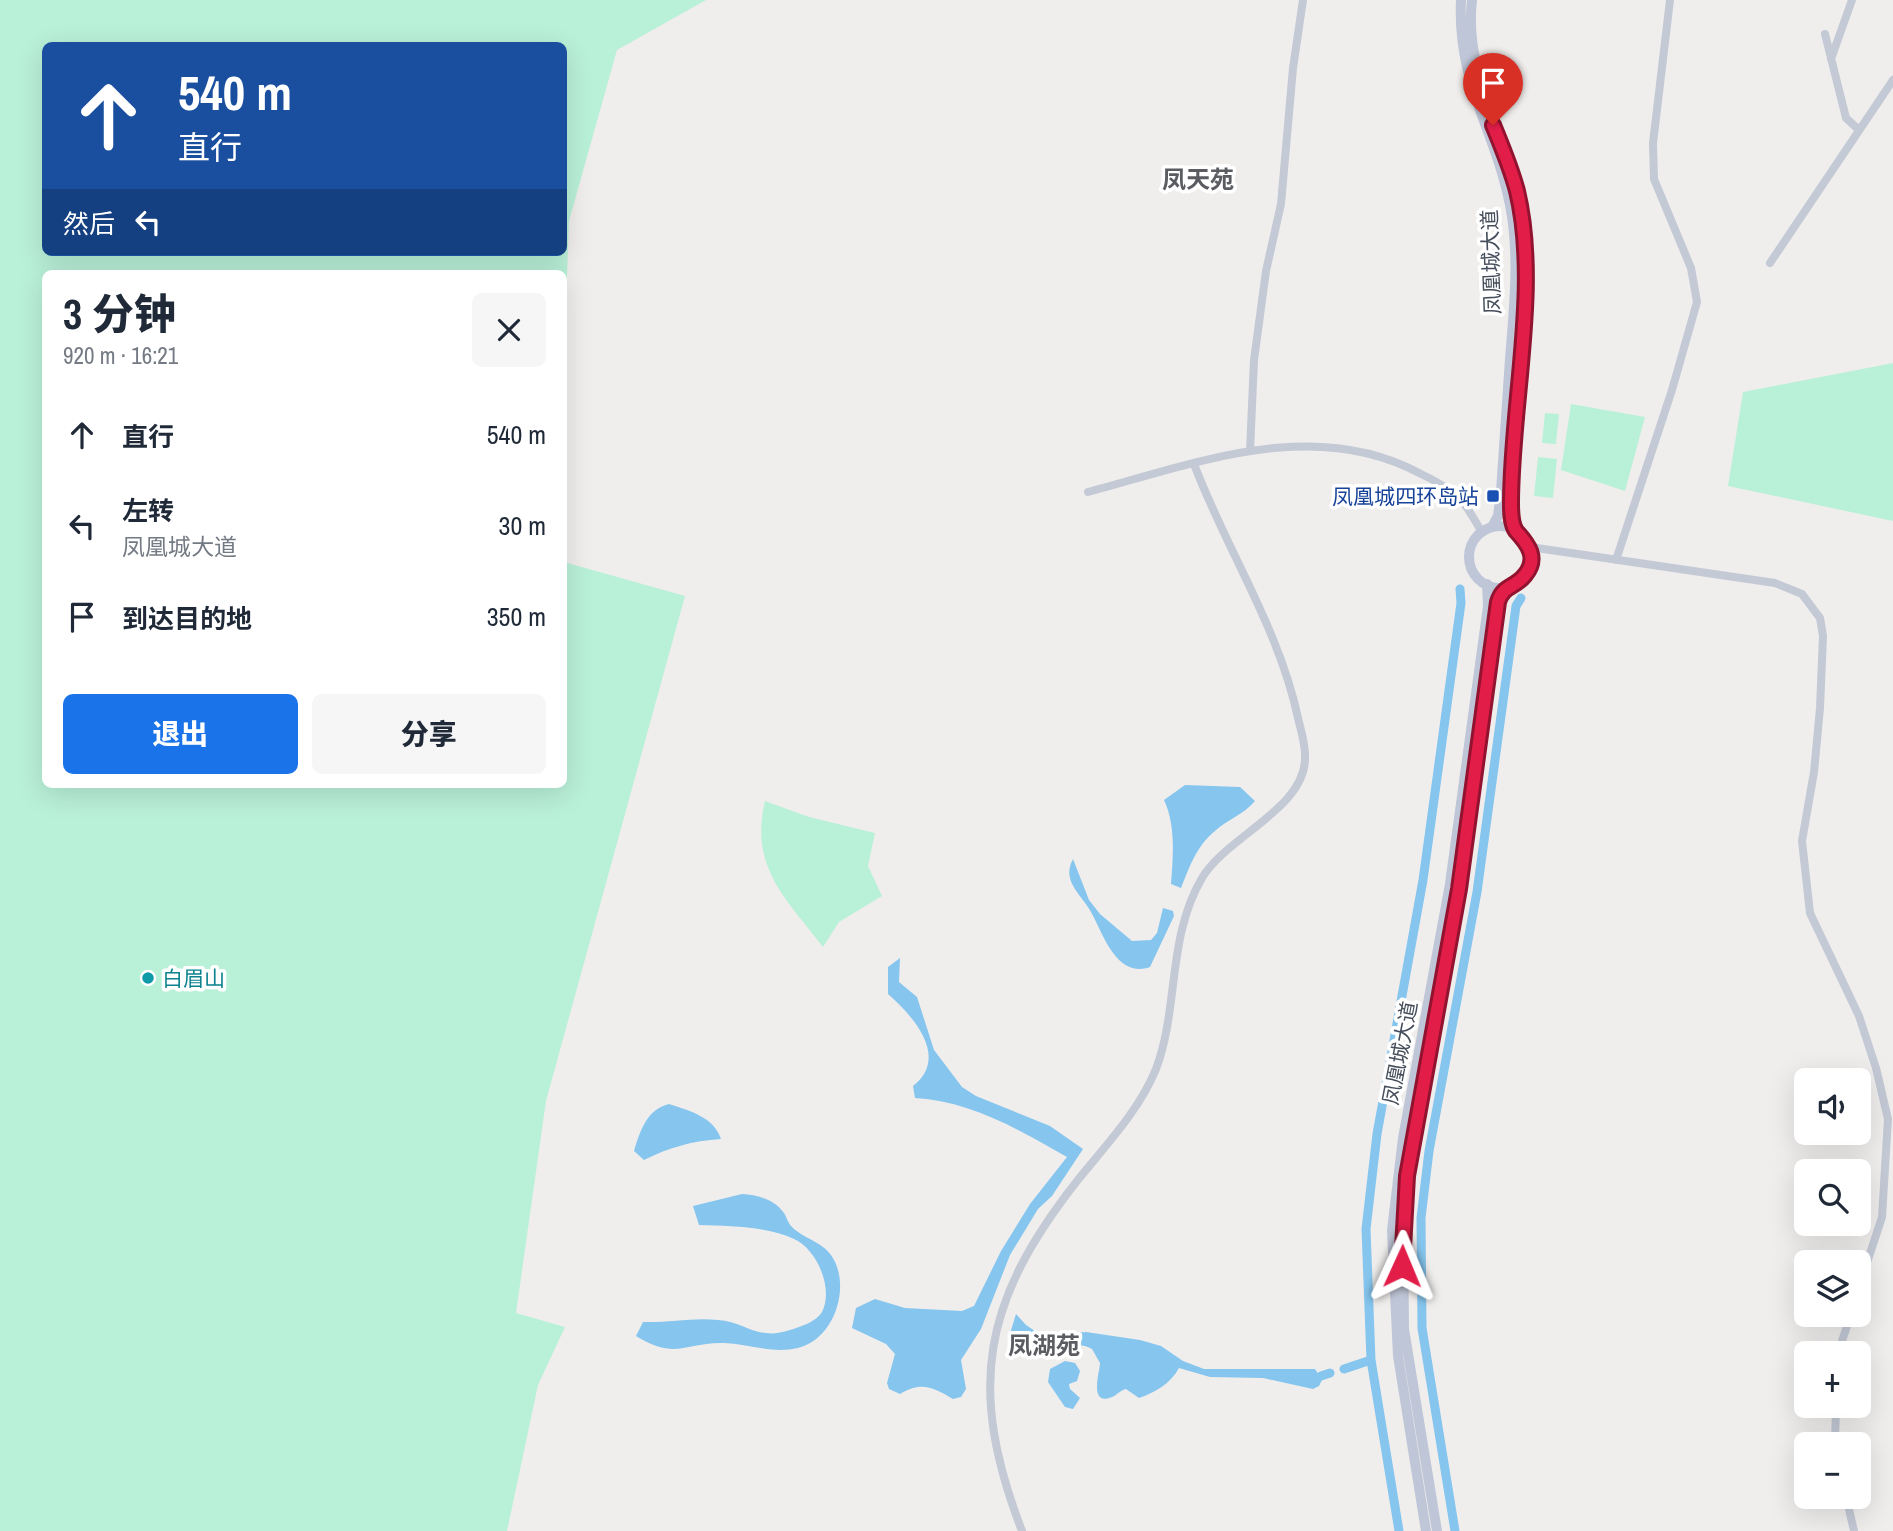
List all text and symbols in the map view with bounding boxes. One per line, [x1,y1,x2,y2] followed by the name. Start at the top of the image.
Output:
[1463,53,1523,125] pin
[178,59,292,125] text: 540 m
[1474,64,1512,102] icon: arrive
[63,70,154,161] icon: ahead
[178,126,242,169] text: 直行
[1162,163,1234,195] district label: 凤天苑
[129,203,167,241] icon: left
[63,206,115,241] text: 然后
[1475,209,1507,315] street label: 凤凰城大道
[63,286,176,342] text: 3 分钟
[472,293,546,367] button: close
[63,340,178,371] text: 920 m · 16:21
[63,416,101,454] icon: ahead
[487,417,546,452] text: 540 m
[122,419,174,454] text: 直行
[1332,482,1479,511] place label: 凤凰城四环岛站
[1485,488,1501,504] marker: 凤凰城四环岛站
[122,493,174,528] text: 左转
[63,507,101,545] icon: left
[499,508,546,543] text: 30 m
[122,531,237,562] text: 凤凰城大道
[63,598,101,636] icon: arrive
[487,599,546,634] text: 350 m
[122,601,252,636] text: 到达目的地
[63,694,298,774] button: 退出
[312,694,546,774] button: 分享
[162,964,225,993] place label: 白眉山
[140,970,156,986] marker: 白眉山
[1376,999,1424,1107] street label: 凤凰城大道
[1794,1068,1871,1509] map controls
[1794,1068,1871,1145] button: sound
[1794,1159,1871,1236] button: search
[1365,1229,1439,1303] position arrow
[1794,1250,1871,1327] button: layers
[1008,1329,1080,1361] district label: 凤湖苑
[1794,1341,1871,1418] button: +
[1794,1432,1871,1509] button: −

